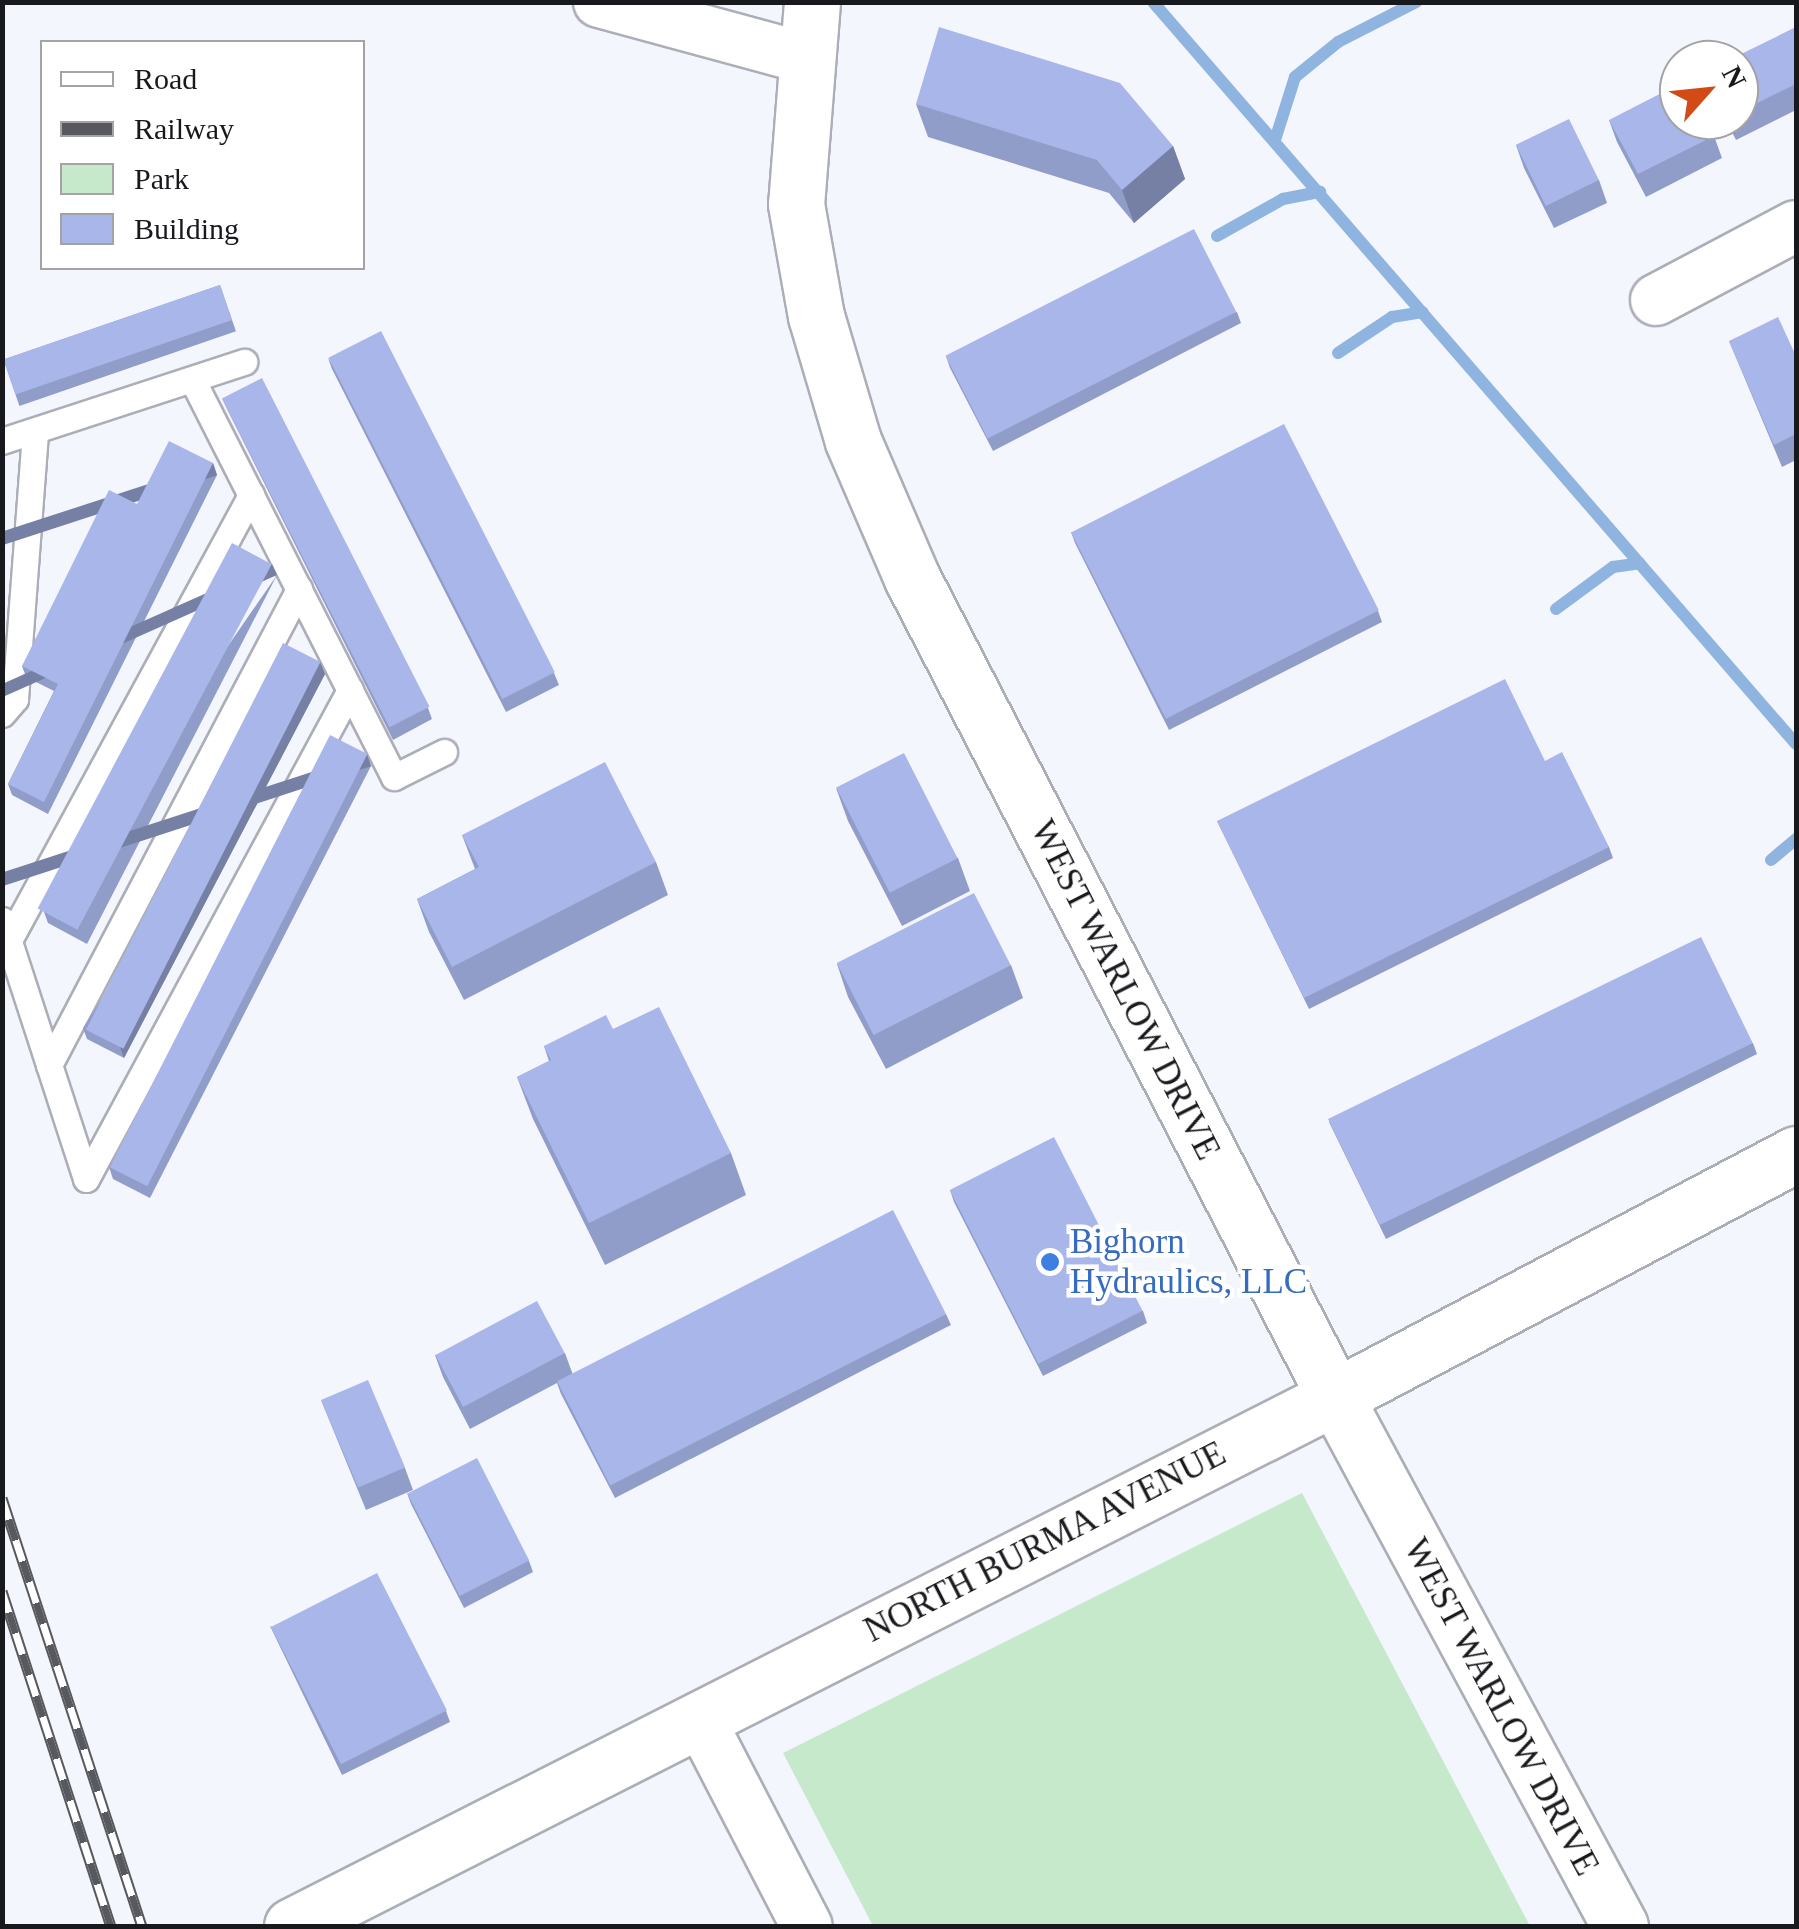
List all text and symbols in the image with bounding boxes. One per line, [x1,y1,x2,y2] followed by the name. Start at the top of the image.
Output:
[40,40,365,270] legend
[1659,40,1759,140] north arrow
[1716,61,1753,93] text: N
[134,62,197,95] text: Road
[134,112,234,145] text: Railway
[134,162,189,195] text: Park
[134,212,239,245] text: Building
[1021,812,1229,1168] street label: WEST WARLOW DRIVE
[1070,1221,1307,1303] place label: Bighorn Hydraulics, LLC
[1039,1251,1061,1273] marker: Bighorn Hydraulics, LLC
[856,1432,1234,1652] street label: NORTH BURMA AVENUE
[1394,1531,1608,1883] street label: WEST WARLOW DRIVE

